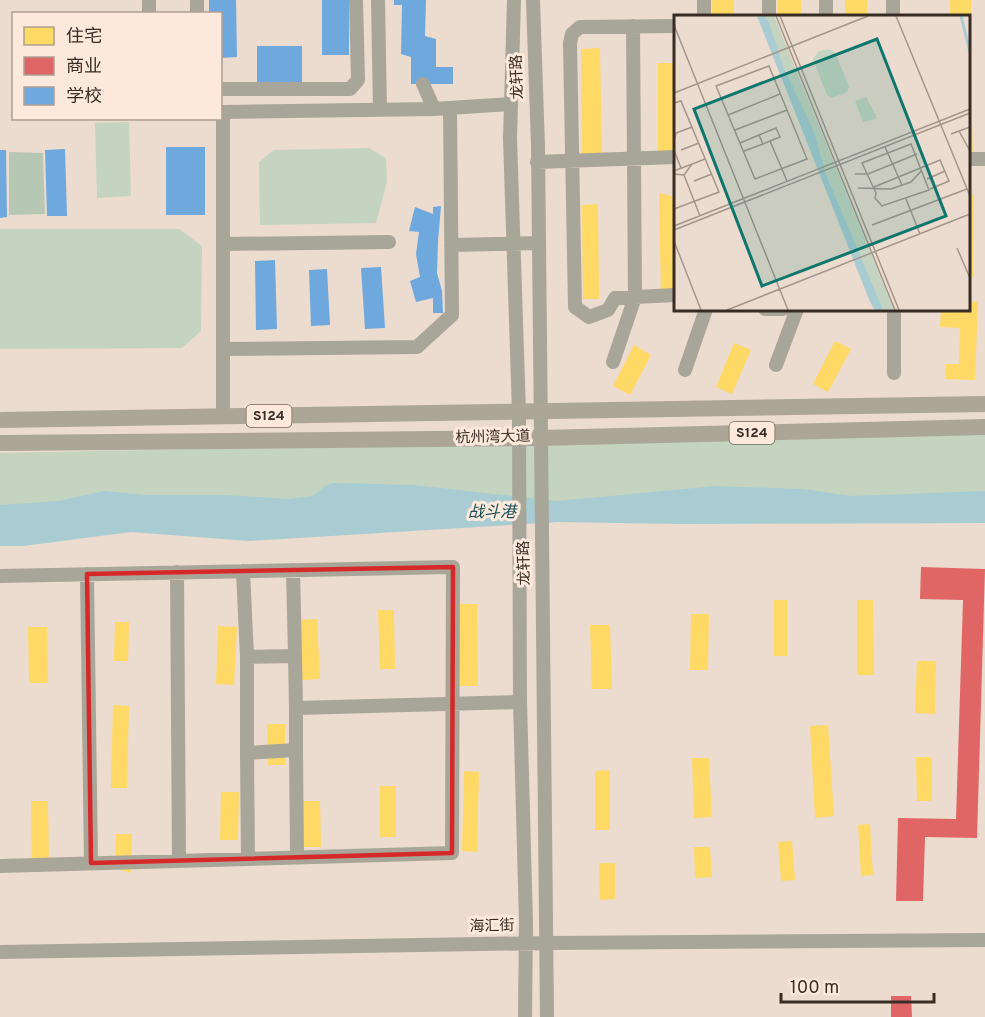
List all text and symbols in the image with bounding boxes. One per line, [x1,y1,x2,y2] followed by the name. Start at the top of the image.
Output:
[12,12,222,120] legend
[674,15,970,310] inset map
[66,26,102,49] text: 住宅
[507,54,528,100] street label: 龙轩路
[66,56,102,79] text: 商业
[66,86,102,109] text: 学校
[246,405,292,427] road number: S124
[730,422,774,444] road number: S124
[455,427,531,448] street label: 杭州湾大道
[468,503,518,523] water label: 战斗港
[514,540,535,586] street label: 龙轩路
[469,917,515,937] street label: 海汇街
[781,966,934,1004] scale bar
[790,977,839,1000] text: 100 m

